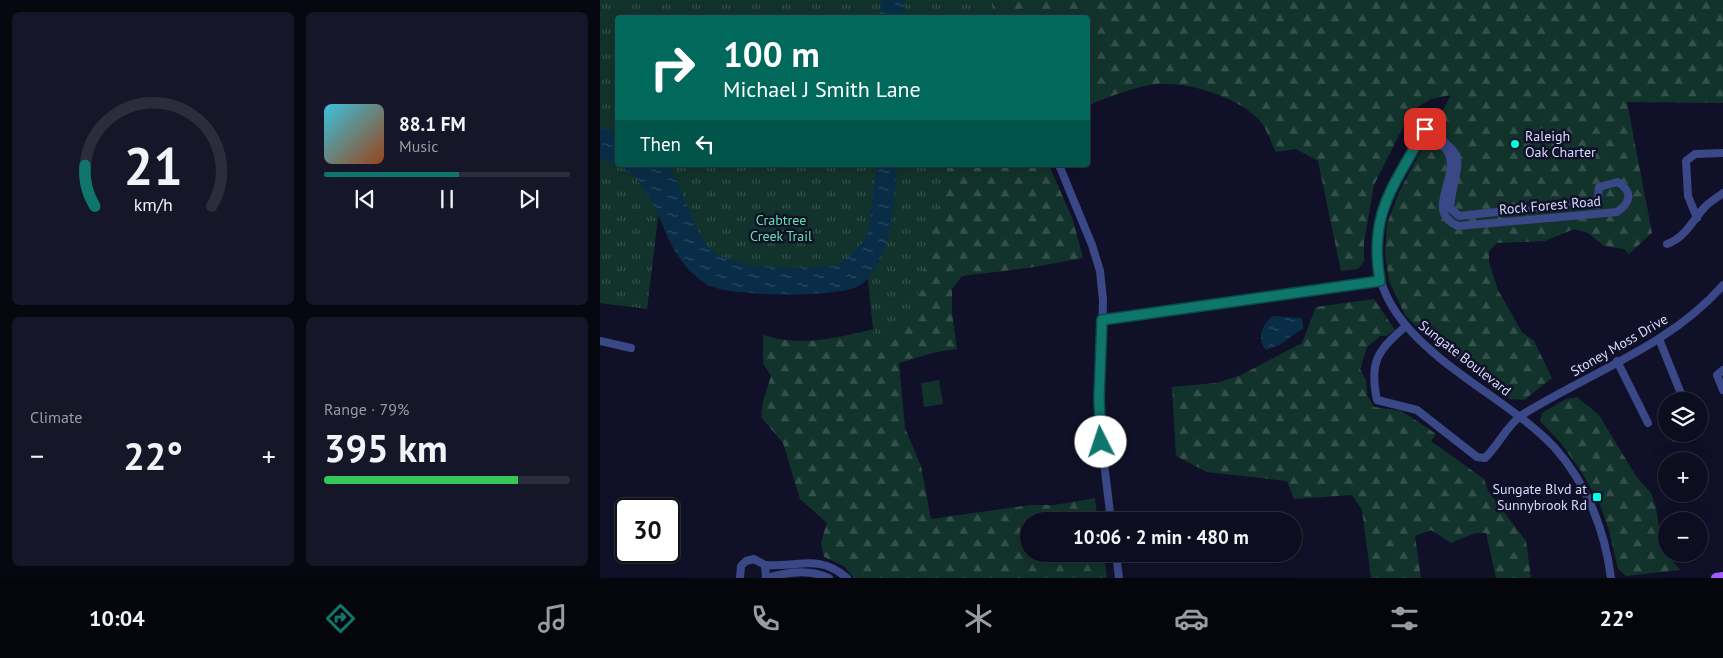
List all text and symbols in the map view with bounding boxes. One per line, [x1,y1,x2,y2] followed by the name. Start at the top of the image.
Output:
[723,31,820,77] text: 100 m
[640,35,705,100] icon: right
[723,75,921,103] text: Michael J Smith Lane
[1404,108,1446,150] pin
[399,112,466,136] text: 88.1 FM
[1411,115,1439,143] icon: arrive
[1525,127,1596,161] place label: Raleigh Oak Charter
[691,130,719,158] icon: left
[124,132,182,199] text: 21
[640,132,681,156] text: Then
[399,136,439,156] text: Music
[1509,138,1521,150] marker: Raleigh Oak Charter
[351,185,379,213] icon: previous
[433,185,461,213] icon: pause
[515,185,543,213] icon: next
[1498,192,1602,218] street label: Rock Forest Road
[133,193,173,216] text: km/h
[750,211,812,245] park label: Crabtree Creek Trail
[1567,310,1671,380] street label: Stoney Moss Drive
[1415,316,1515,400] street label: Sungate Boulevard
[1658,392,1708,562] map controls
[1658,392,1708,442] button: layers
[324,399,409,419] text: Range · 79%
[30,407,82,427] text: Climate
[1074,415,1126,467] position arrow
[324,423,448,472] text: 395 km
[123,431,183,480] text: 22°
[30,437,44,474] text: −
[262,437,276,474] text: +
[1658,452,1708,502] button: +
[1492,480,1587,514] place label: Sungate Blvd at Sunnybrook Rd
[1591,491,1603,503] marker: Sungate Blvd at Sunnybrook Rd
[615,498,680,563] speed limit sign: 30
[1658,512,1708,562] button: −
[1073,525,1249,549] text: 10:06 · 2 min · 480 m
[323,601,358,636] icon: directions
[535,601,570,636] icon: music
[748,601,783,636] icon: phone
[961,601,996,636] icon: climate
[1174,601,1209,636] icon: car
[1387,601,1422,636] icon: filters
[89,604,145,632] text: 10:04
[1599,604,1634,632] text: 22°

